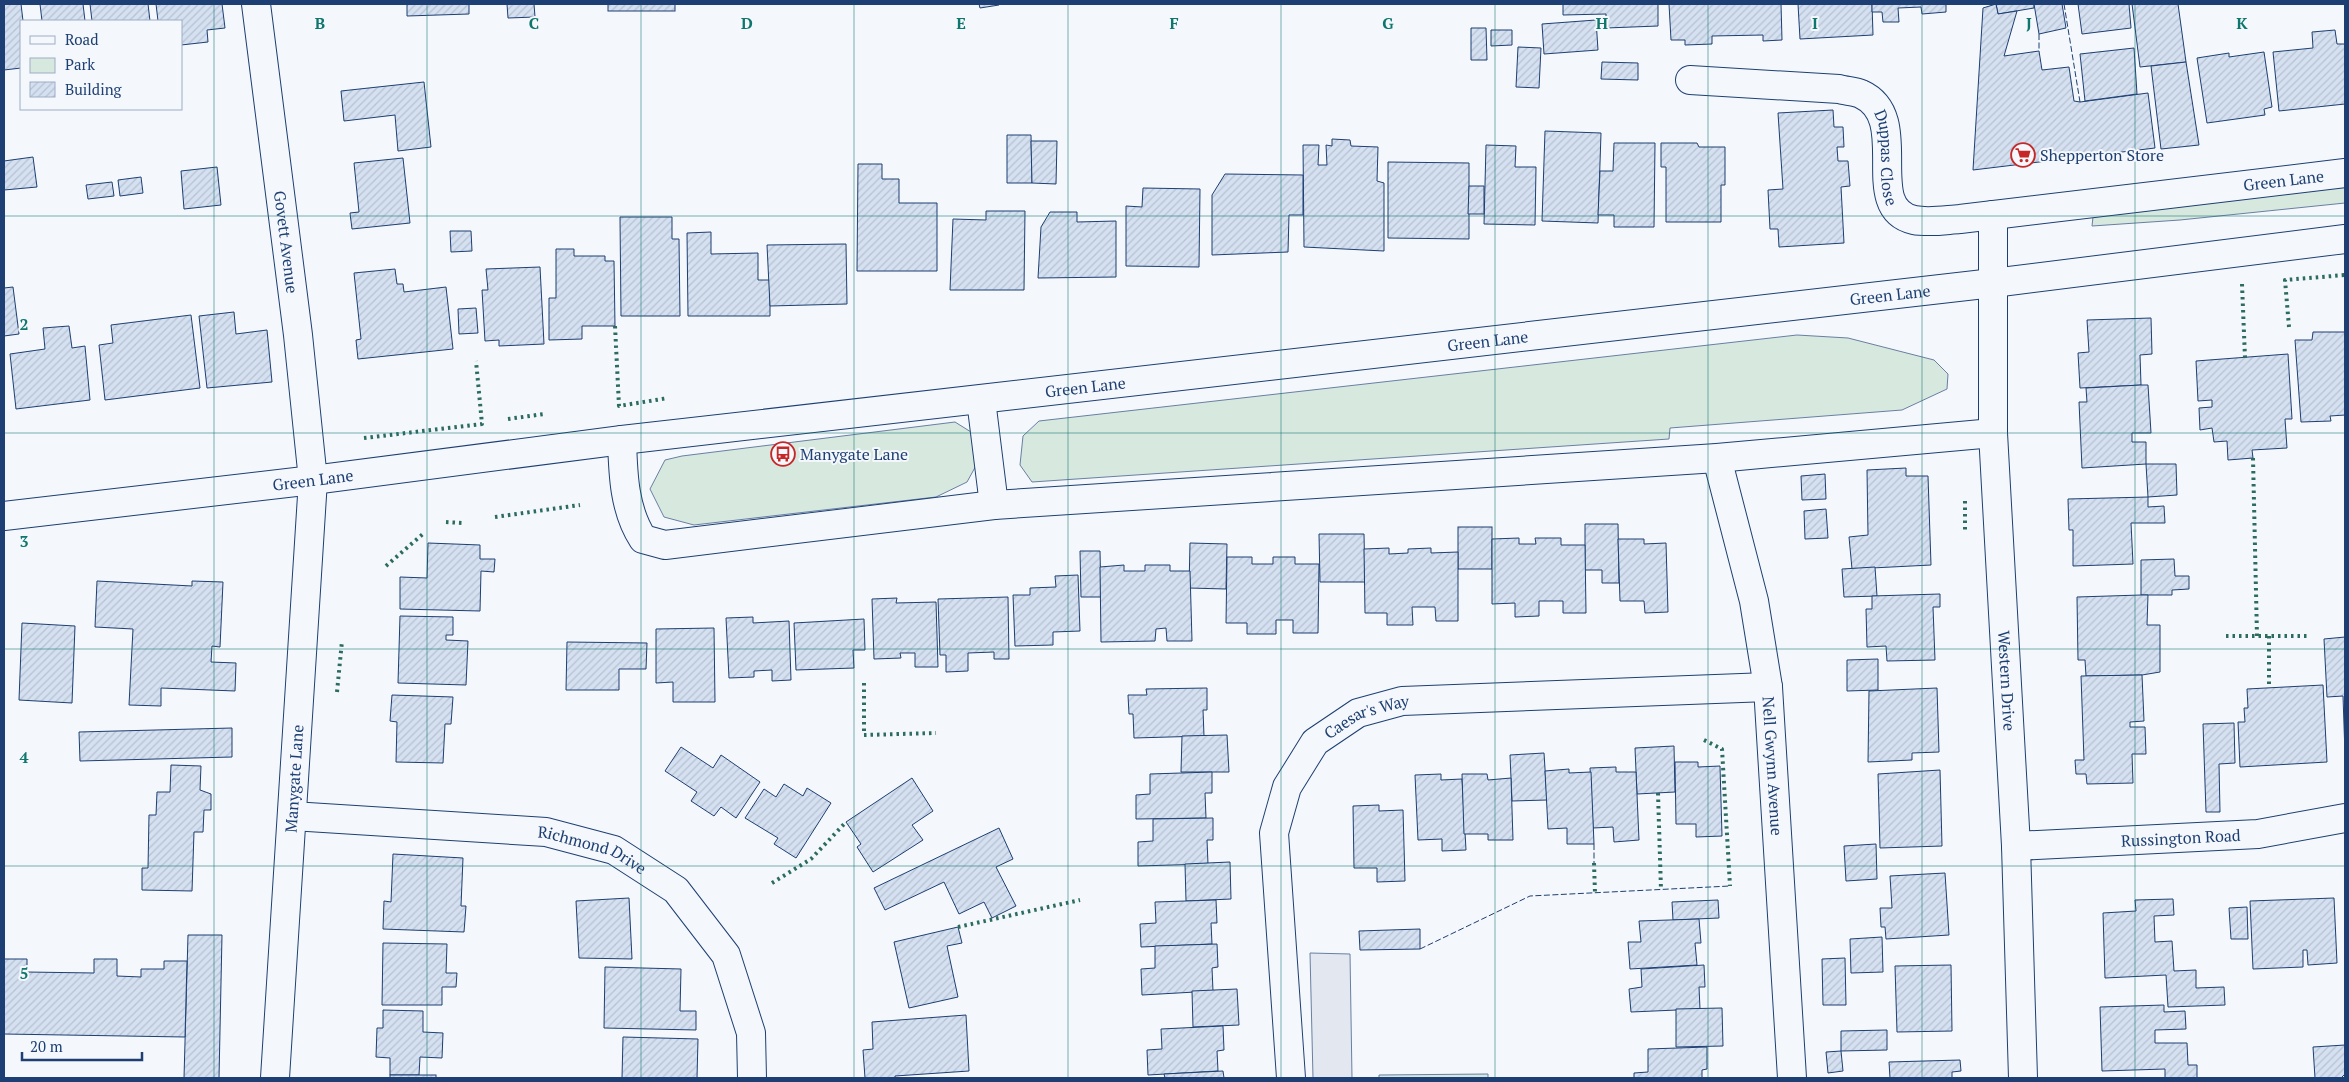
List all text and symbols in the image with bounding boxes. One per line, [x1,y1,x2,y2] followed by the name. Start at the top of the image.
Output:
[315,12,325,34] text: B
[529,12,539,34] text: C
[741,12,753,34] text: D
[956,12,966,34] text: E
[1169,12,1179,34] text: F
[1382,12,1394,34] text: G
[1596,12,1608,34] text: H
[1812,12,1818,34] text: I
[2026,12,2032,34] text: J
[2236,12,2248,34] text: K
[20,20,182,110] legend
[65,29,98,49] text: Road
[65,54,95,74] text: Park
[65,79,123,99] text: Building
[1869,106,1903,209] street label: Duppas Close
[2010,142,2036,168] supermarket icon: Shepperton Store
[2040,144,2164,166] place label: Shepperton Store
[2242,165,2325,196] street label: Green Lane
[269,189,304,295] street label: Govett Avenue
[1848,279,1932,310] street label: Green Lane
[19,313,29,335] text: 2
[1446,325,1529,356] street label: Green Lane
[1044,371,1127,402] street label: Green Lane
[770,441,796,467] bus stop icon: Manygate Lane
[800,443,908,465] place label: Manygate Lane
[271,464,355,496] street label: Green Lane
[19,530,29,552] text: 3
[1993,630,2021,731] street label: Western Drive
[1319,690,1410,744] street label: Caesar's Way
[1758,696,1788,836] street label: Nell Gwynn Avenue
[280,724,308,833] street label: Manygate Lane
[19,746,29,768] text: 4
[537,821,651,879] street label: Richmond Drive
[2120,824,2241,852] street label: Russington Road
[19,962,29,984] text: 5
[22,1030,142,1062] scale bar
[30,1036,63,1056] text: 20 m

